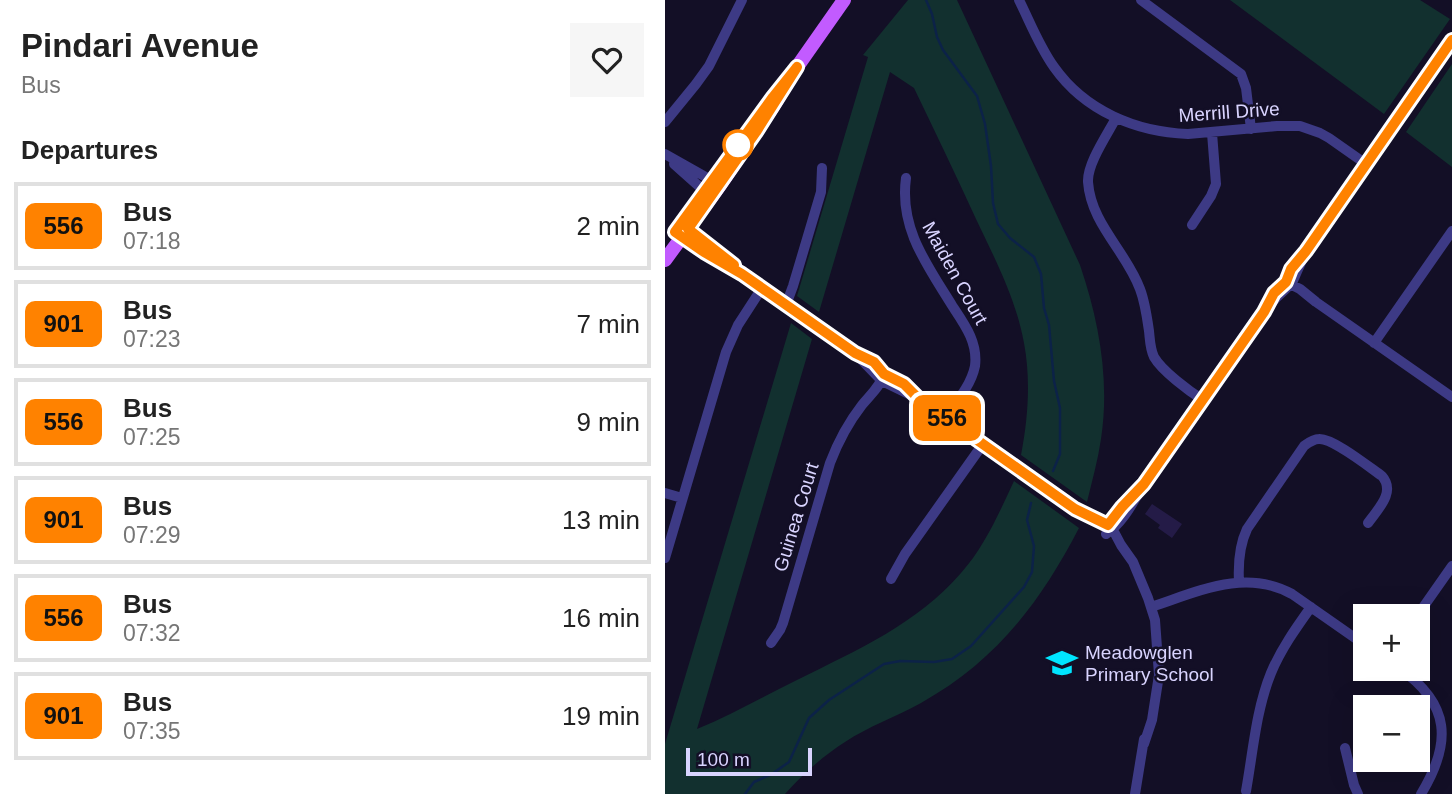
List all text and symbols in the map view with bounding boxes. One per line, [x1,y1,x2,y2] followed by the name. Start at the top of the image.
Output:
[570,23,644,97] button: heart
[21,27,259,64] text: Pindari Avenue
[21,72,61,98] text: Bus
[1178,98,1280,126] street label: Merrill Drive
[723,130,753,160] unlabelled marker
[21,135,158,165] text: Departures
[123,197,172,227] text: Bus
[576,211,640,241] text: 2 min
[43,212,84,239] text: 556
[918,218,992,329] street label: Maiden Court
[123,228,181,254] text: 07:18
[123,295,172,325] text: Bus
[576,309,640,339] text: 7 min
[43,310,84,337] text: 901
[123,326,181,352] text: 07:23
[123,393,172,423] text: Bus
[907,395,987,441] line badge: 556
[927,404,967,431] text: 556
[576,407,640,437] text: 9 min
[43,408,84,435] text: 556
[123,424,181,450] text: 07:25
[769,459,823,574] street label: Guinea Court
[123,491,172,521] text: Bus
[562,505,640,535] text: 13 min
[43,506,84,533] text: 901
[123,522,181,548] text: 07:29
[123,589,172,619] text: Bus
[562,603,640,633] text: 16 min
[43,604,84,631] text: 556
[1353,604,1430,772] map controls
[1353,604,1430,681] button: +
[123,620,181,646] text: 07:32
[1085,642,1214,685] place label: Meadowglen Primary School
[1045,646,1079,680] school or university icon: Meadowglen Primary School
[123,687,172,717] text: Bus
[1353,695,1430,772] button: −
[562,701,640,731] text: 19 min
[43,702,84,729] text: 901
[123,718,181,744] text: 07:35
[686,745,812,777] scale bar
[697,749,750,770] text: 100 m

